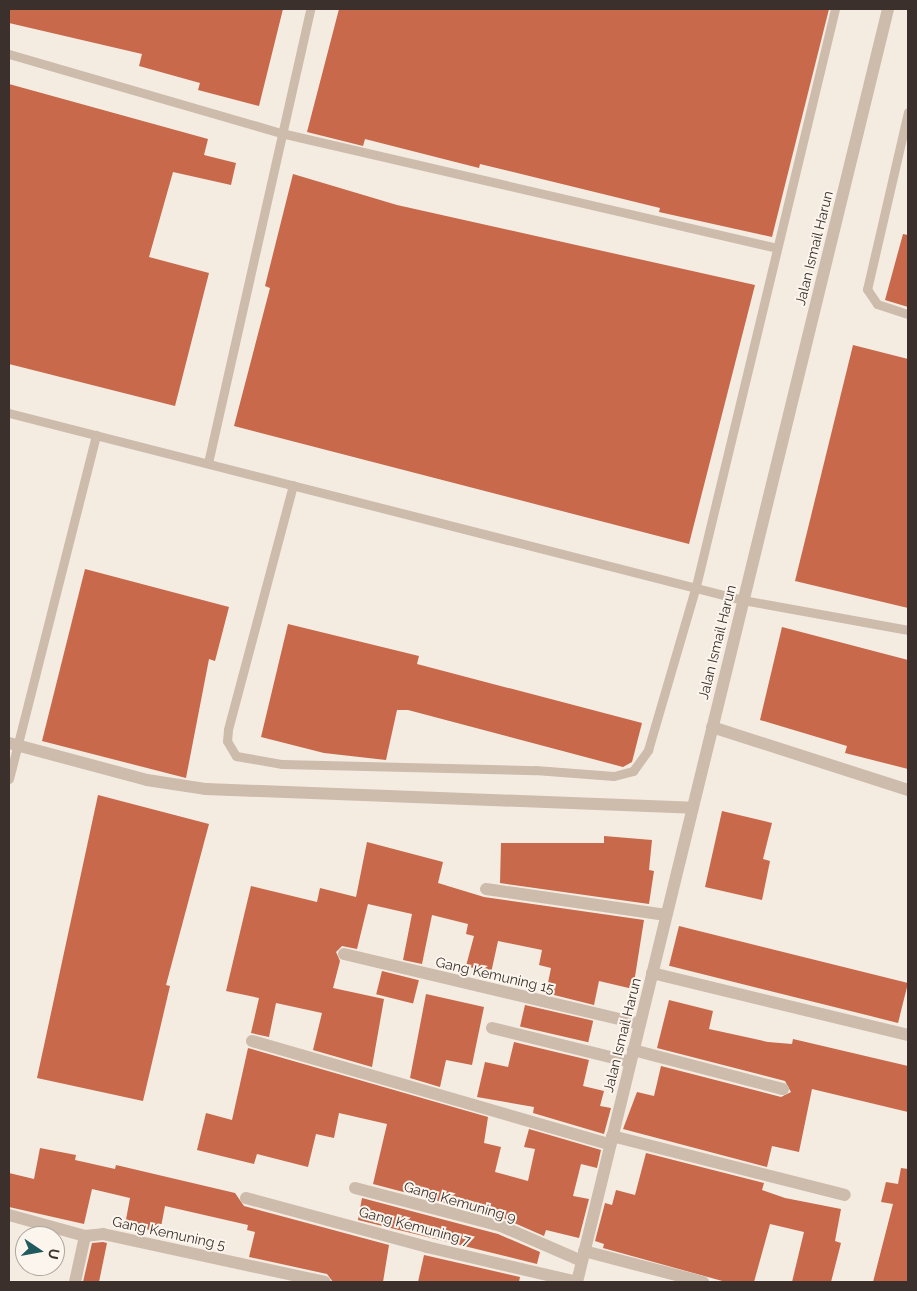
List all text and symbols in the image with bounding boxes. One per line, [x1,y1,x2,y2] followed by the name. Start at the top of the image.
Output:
[792,189,836,307] street label: Jalan Ismail Harun
[695,583,739,701] street label: Jalan Ismail Harun
[434,953,556,997] street label: Gang Kemuning 15
[600,976,644,1094] street label: Jalan Ismail Harun
[402,1178,518,1226] street label: Gang Kemuning 9
[357,1203,473,1249] street label: Gang Kemuning 7
[111,1213,227,1253] street label: Gang Kemuning 5
[15,1226,65,1276] north arrow
[45,1247,63,1261] text: U

